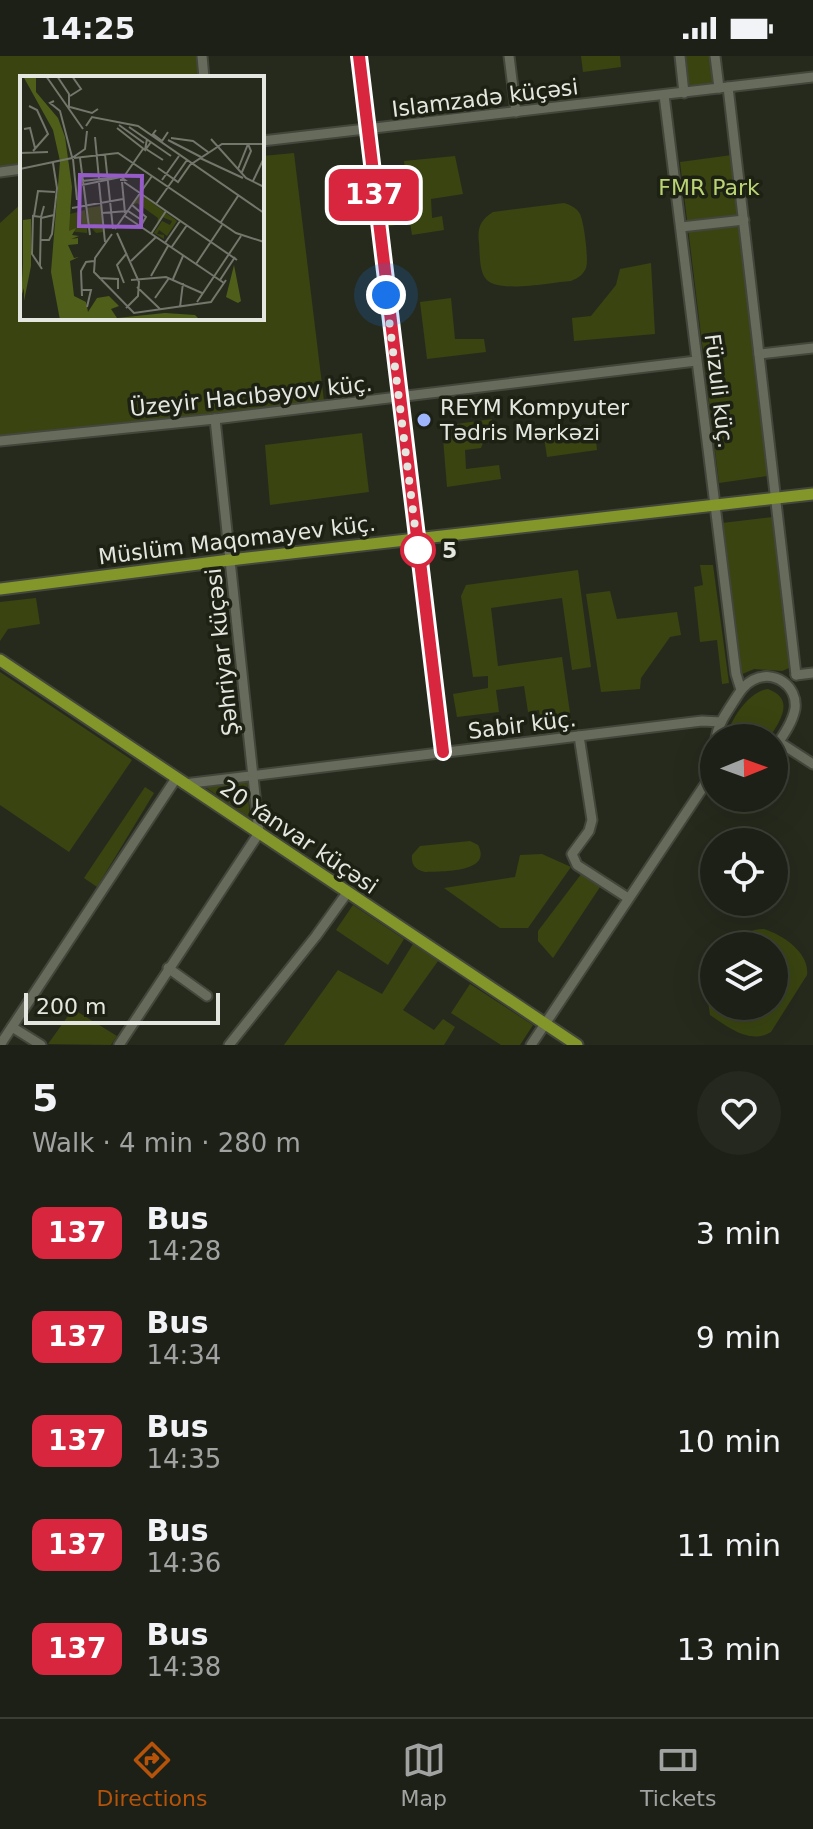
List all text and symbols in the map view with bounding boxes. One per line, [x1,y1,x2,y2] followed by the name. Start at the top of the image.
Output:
[40,11,136,46] text: 14:25
[390,74,580,122] street label: Islamzadə küçəsi
[20,76,264,320] inset map
[328,169,420,221] line badge: 137
[658,175,760,200] park label: FMR Park
[345,178,403,211] text: 137
[366,275,406,315] your location
[700,332,738,450] street label: Füzuli küç.
[129,371,373,421] street label: Üzeyir Hacıbəyov küç.
[439,395,630,445] place label: REYM Kompyuter Tədris Mərkəzi
[415,411,433,429] marker: REYM Kompyuter Tədris Mərkəzi
[97,511,377,569] street label: Müslüm Maqomayev küç.
[401,533,435,567] marker: 5
[442,538,457,563] place label: 5
[201,567,243,737] street label: Şəhriyar küçəsi
[467,706,577,744] street label: Sabir küç.
[700,724,788,812] north arrow
[700,724,788,1020] map controls
[215,775,383,899] street label: 20 Yanvar küçəsi
[700,828,788,916] button: locate
[700,932,788,1020] button: layers
[24,989,220,1025] scale bar
[36,994,106,1019] text: 200 m
[697,1071,781,1155] button: heart
[32,1076,58,1120] text: 5
[32,1128,301,1158] text: Walk · 4 min · 280 m
[146,1201,209,1236] text: Bus
[48,1216,106,1249] text: 137
[696,1216,781,1251] text: 3 min
[146,1236,221,1266] text: 14:28
[146,1305,209,1340] text: Bus
[48,1320,106,1353] text: 137
[696,1320,781,1355] text: 9 min
[146,1340,221,1370] text: 14:34
[146,1409,209,1444] text: Bus
[48,1424,106,1457] text: 137
[677,1424,781,1459] text: 10 min
[146,1444,221,1474] text: 14:35
[146,1513,209,1548] text: Bus
[48,1528,106,1561] text: 137
[677,1528,781,1563] text: 11 min
[146,1548,221,1578] text: 14:36
[146,1617,209,1652] text: Bus
[48,1632,106,1665] text: 137
[677,1632,781,1667] text: 13 min
[146,1652,221,1682] text: 14:38
[97,1738,207,1811] tab: Directions
[400,1738,447,1811] tab: Map
[640,1738,716,1811] tab: Tickets

